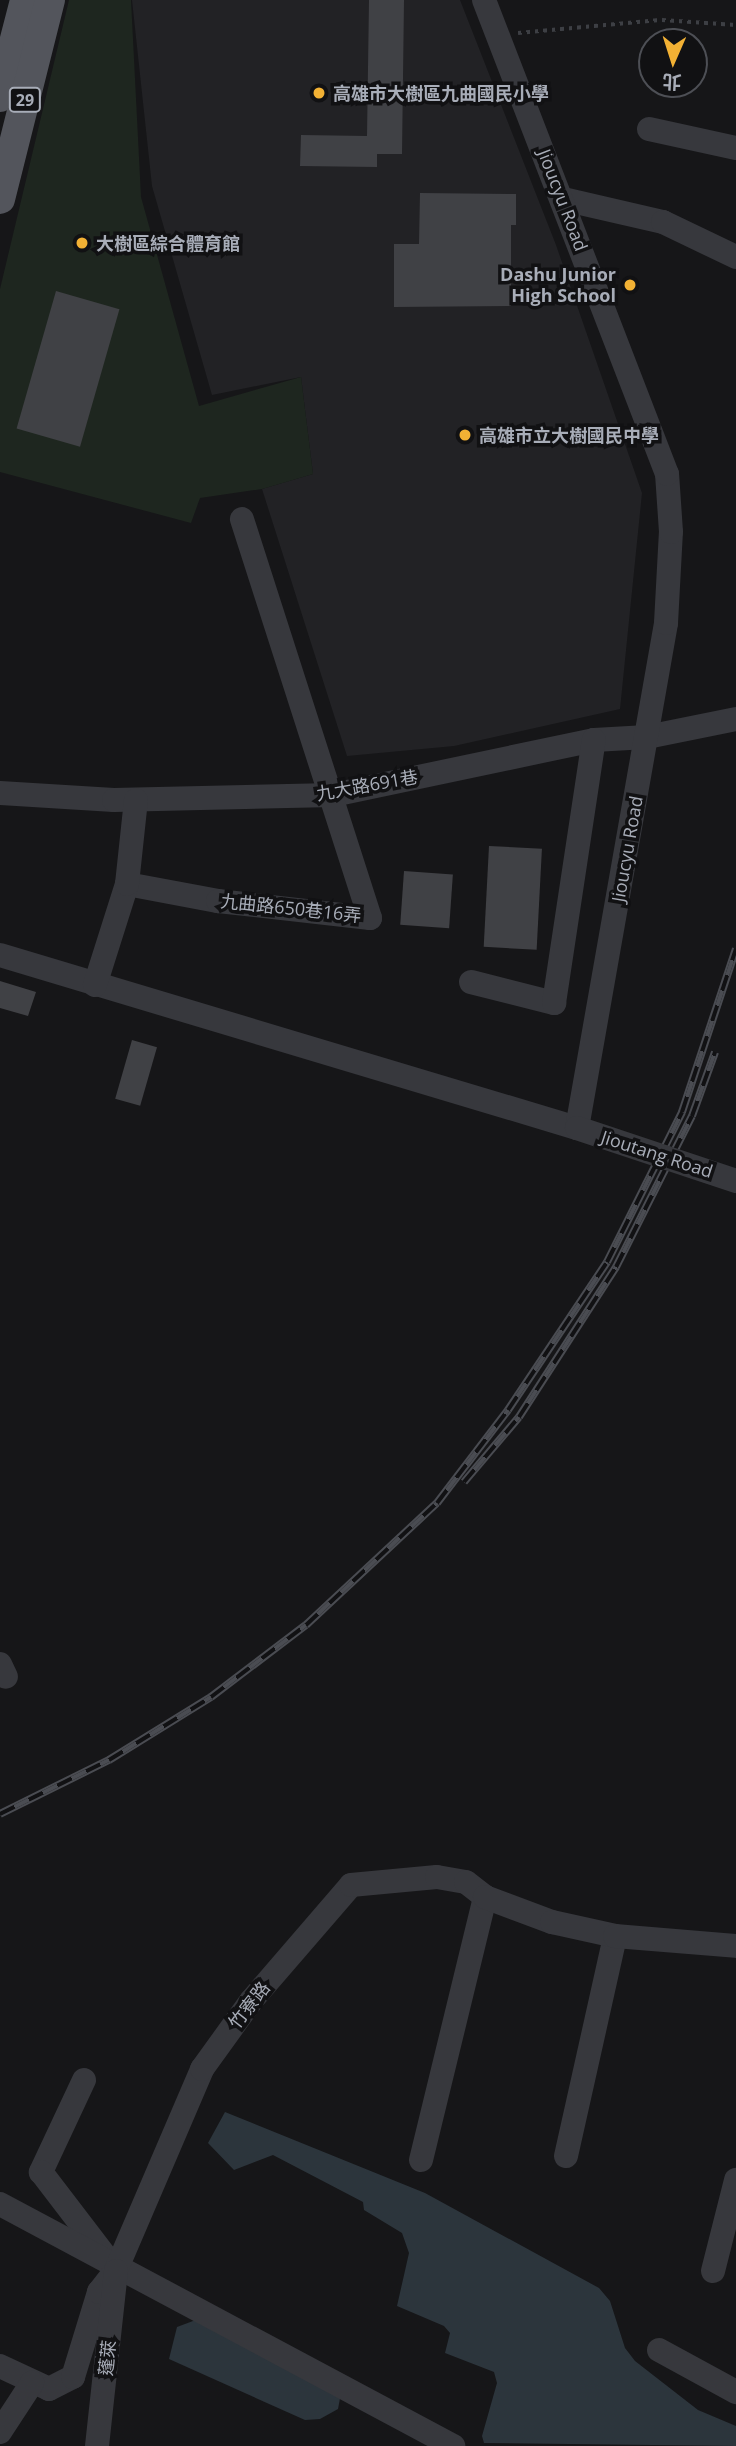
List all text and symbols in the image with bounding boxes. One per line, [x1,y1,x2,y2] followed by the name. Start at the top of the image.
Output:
[638,28,708,98] north arrow
[662,68,682,95] text: 北
[333,82,549,104] place label: 高雄市大樹區九曲國民小學
[311,85,327,101] marker: 高雄市大樹區九曲國民小學
[8,88,42,113] road number: 29
[534,146,592,254] street label: Jioucyu Road
[96,232,240,254] place label: 大樹區綜合體育館
[74,235,90,251] marker: 大樹區綜合體育館
[500,264,616,306] place label: Dashu Junior High School
[622,277,638,293] marker: Dashu Junior High School
[479,424,659,446] place label: 高雄市立大樹國民中學
[457,427,473,443] marker: 高雄市立大樹國民中學
[314,765,420,805] street label: 九大路691巷
[607,794,647,904] street label: Jioucyu Road
[220,890,362,926] street label: 九曲路650巷16弄
[598,1126,716,1182] street label: Jioutang Road
[224,1977,274,2033] street label: 竹寮路
[94,2339,120,2377] street label: 蓬萊

